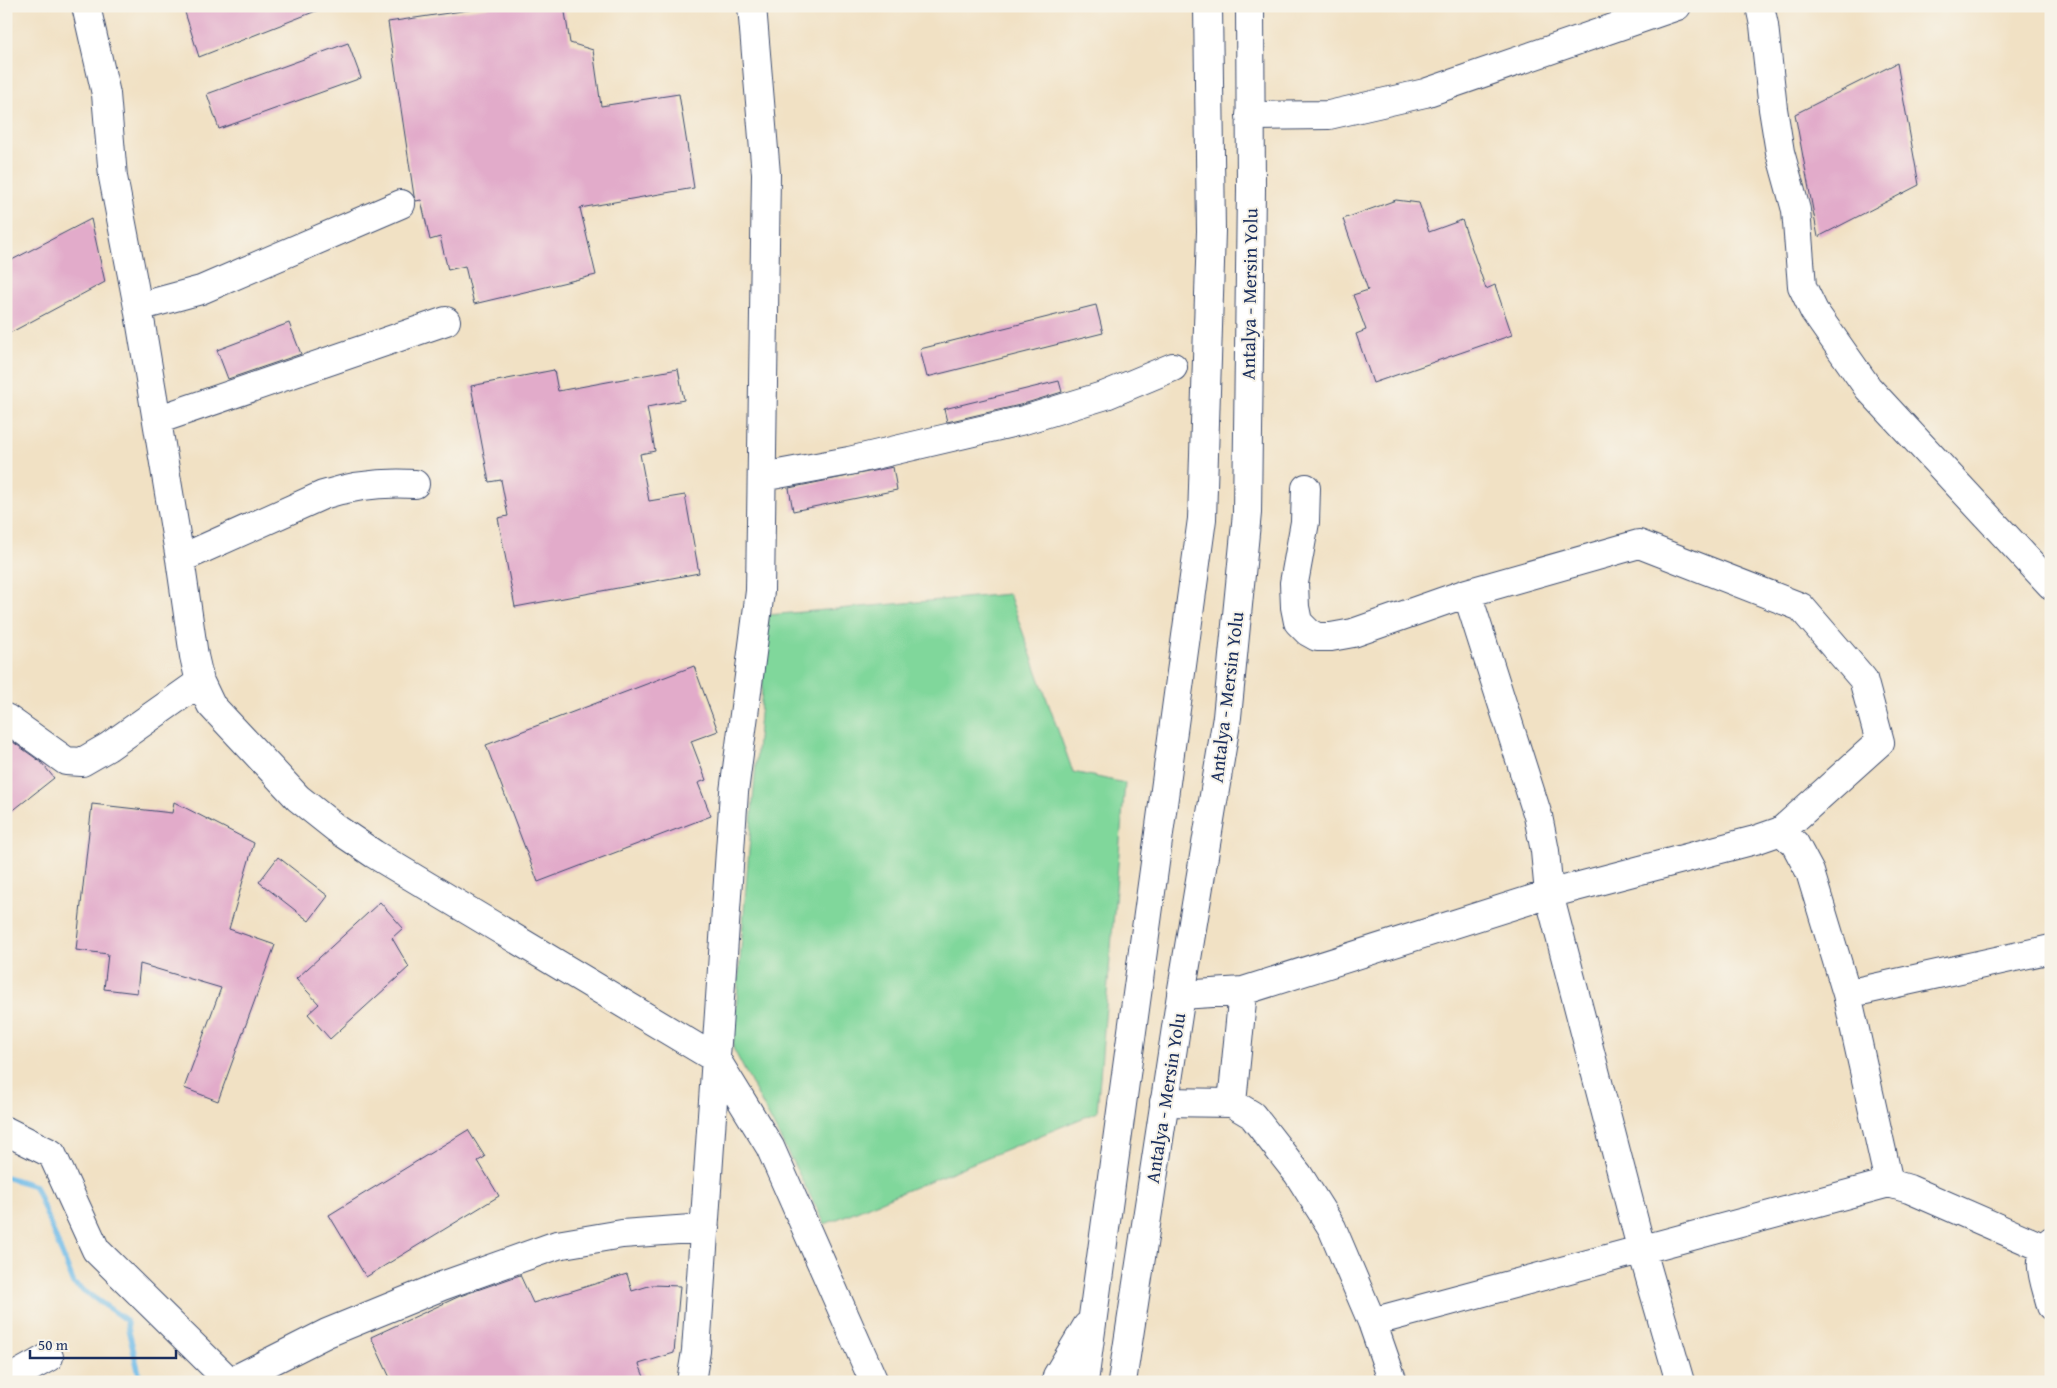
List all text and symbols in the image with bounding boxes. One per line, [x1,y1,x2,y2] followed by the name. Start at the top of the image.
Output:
[1234,207,1265,380] street label: Antalya - Mersin Yolu
[1202,609,1250,784] street label: Antalya - Mersin Yolu
[1138,1010,1192,1185] street label: Antalya - Mersin Yolu
[30,1328,176,1360] scale bar
[38,1334,69,1355] text: 50 m

